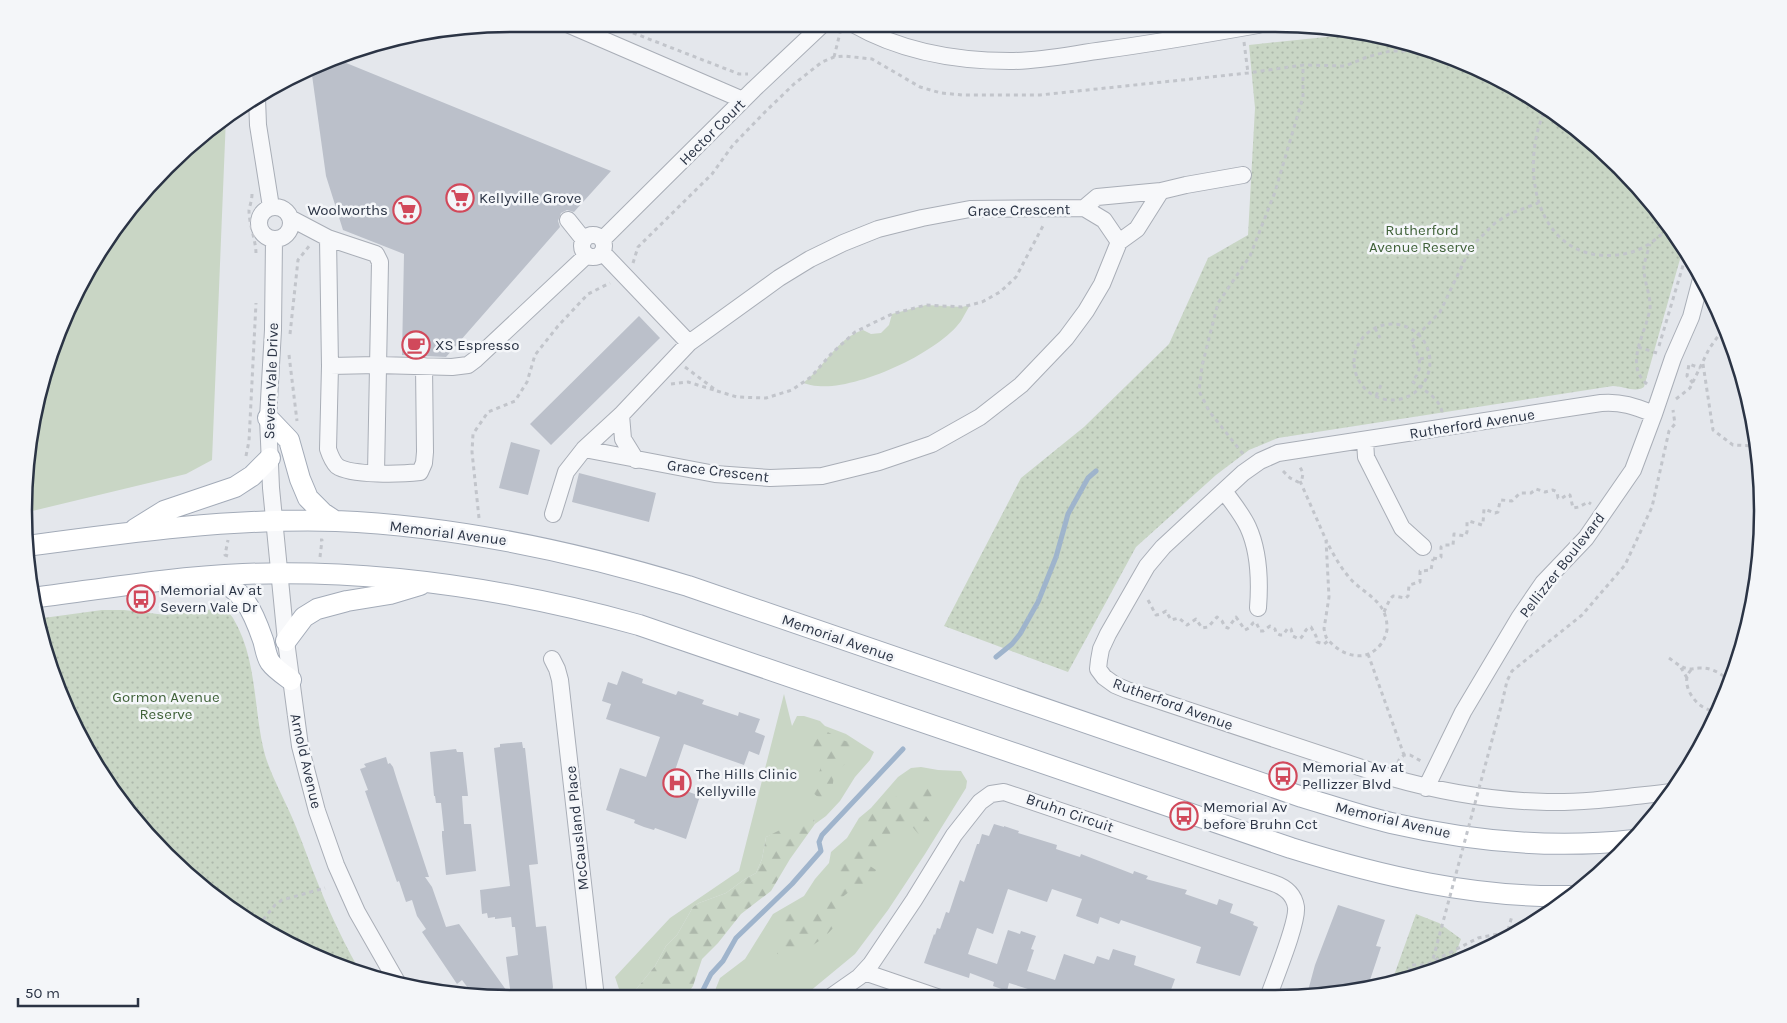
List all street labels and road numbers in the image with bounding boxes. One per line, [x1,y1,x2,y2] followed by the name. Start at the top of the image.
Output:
[675,95,749,169] street label: Hector Court
[968,200,1071,220] street label: Grace Crescent
[260,322,282,440] street label: Severn Vale Drive
[1408,405,1536,443] street label: Rutherford Avenue
[666,456,770,486] street label: Grace Crescent
[1515,509,1609,621] street label: Pellizzer Boulevard
[388,517,508,549] street label: Memorial Avenue
[779,610,897,666] street label: Memorial Avenue
[1110,674,1236,734] street label: Rutherford Avenue
[286,712,326,810] street label: Arnold Avenue
[562,765,592,891] street label: McCausland Place
[1024,790,1117,837] street label: Bruhn Circuit
[1334,798,1452,842] street label: Memorial Avenue

